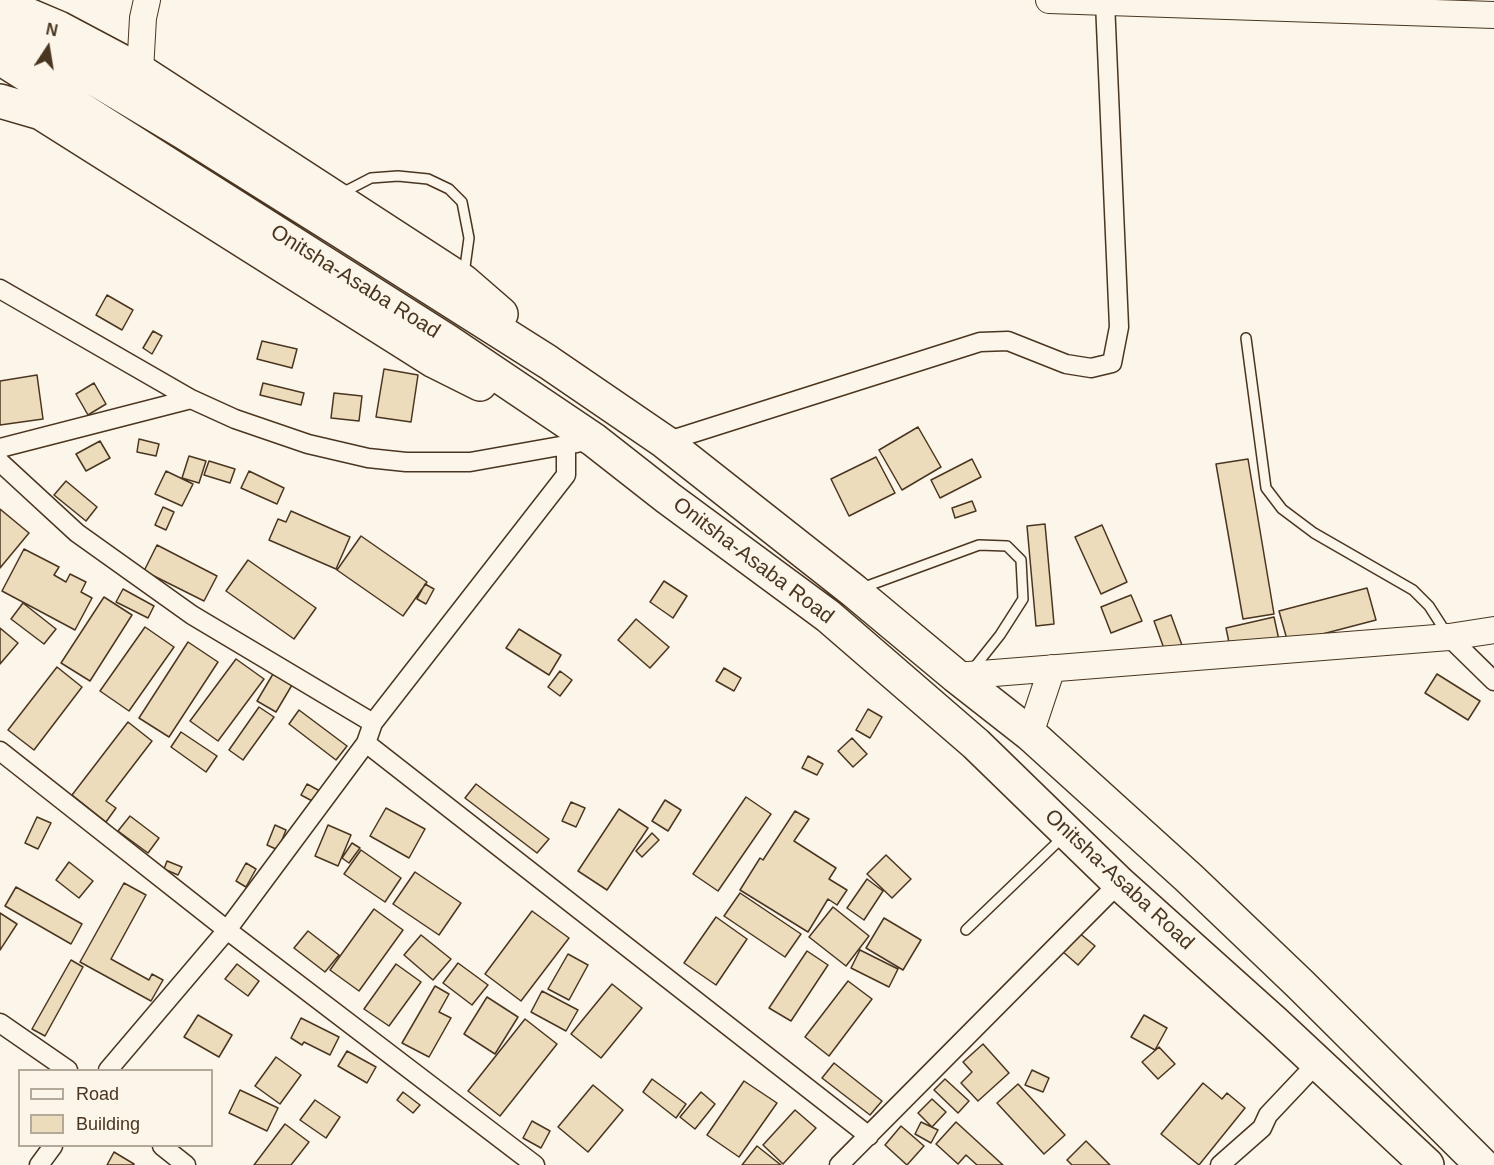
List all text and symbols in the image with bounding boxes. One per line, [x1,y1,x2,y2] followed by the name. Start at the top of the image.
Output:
[18,18,78,78] north arrow
[44,20,59,39] text: N
[266,220,444,344] street label: Onitsha-Asaba Road
[668,492,838,630] street label: Onitsha-Asaba Road
[1039,804,1199,956] street label: Onitsha-Asaba Road
[18,1069,213,1147] legend
[76,1084,119,1104] text: Road
[76,1114,140,1134] text: Building

